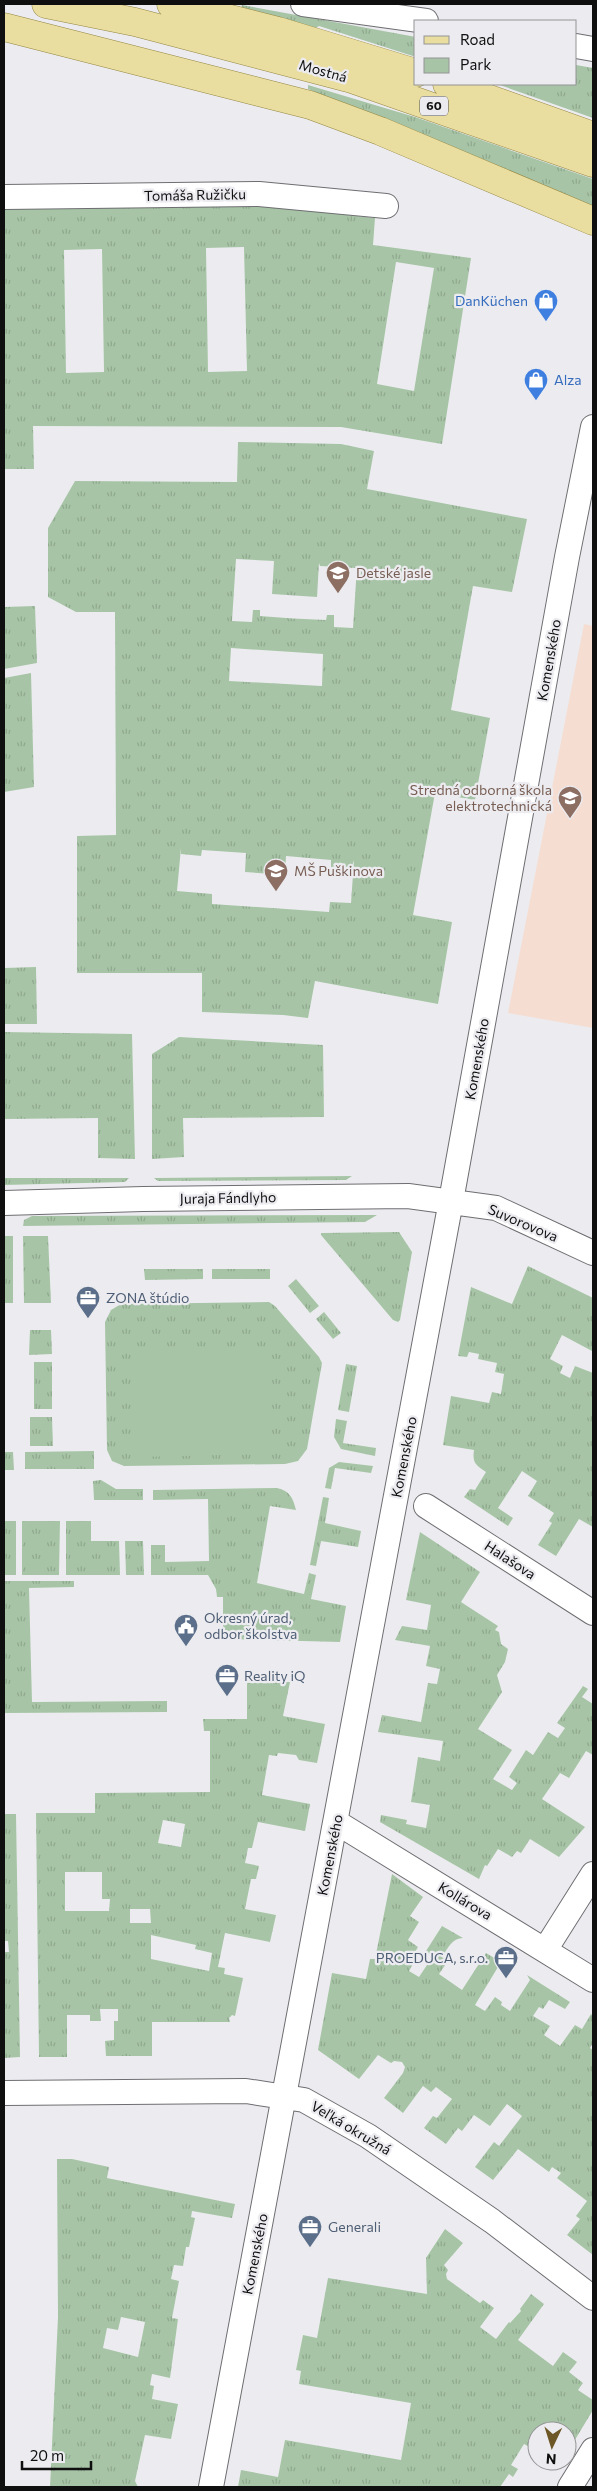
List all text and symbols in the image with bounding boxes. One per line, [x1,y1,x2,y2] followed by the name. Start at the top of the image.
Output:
[414,20,577,85] legend
[460,30,495,48] text: Road
[460,55,491,73] text: Park
[297,56,349,85] street label: Mostná
[420,96,448,115] road number: 60
[144,185,246,204] street label: Tomáša Ružičku
[533,288,559,322] shop icon: DanKüchen
[455,292,528,309] place label: DanKüchen
[523,367,549,401] shop icon: Alza
[554,371,582,388] place label: Alza
[325,560,351,594] school or university icon: Detské jasle
[356,564,431,581] place label: Detské jasle
[533,618,564,702] street label: Komenského
[410,781,552,814] place label: Stredná odborná škola elektrotechnická
[557,785,583,819] school or university icon: Stredná odborná škola elektrotechnická
[263,858,289,892] school or university icon: MŠ Puškinova
[294,862,383,879] place label: MŠ Puškinova
[461,1017,492,1101] street label: Komenského
[180,1188,276,1207] street label: Juraja Fándlyho
[486,1200,561,1245] street label: Suvorovova
[75,1285,101,1319] office icon: ZONA štúdio
[106,1289,189,1306] place label: ZONA štúdio
[387,1415,420,1499] street label: Komenského
[482,1537,539,1582] street label: Halašova
[204,1609,297,1642] place label: Okresný úrad, odbor školstva
[173,1613,199,1647] public building icon: Okresný úrad, odbor školstva
[214,1663,240,1697] office icon: Reality iQ
[244,1667,306,1684] place label: Reality iQ
[313,1813,346,1897] street label: Komenského
[435,1878,495,1923] street label: Kollárova
[493,1945,519,1979] office icon: PROEDUCA, s.r.o.
[376,1949,488,1966] place label: PROEDUCA, s.r.o.
[308,2097,394,2158] street label: Veľká okružná
[238,2212,271,2296] street label: Komenského
[297,2214,323,2248] office icon: Generali
[328,2218,381,2235] place label: Generali
[527,2421,577,2471] north arrow
[22,2438,91,2470] scale bar
[30,2446,64,2464] text: 20 m
[545,2451,557,2468] text: N

